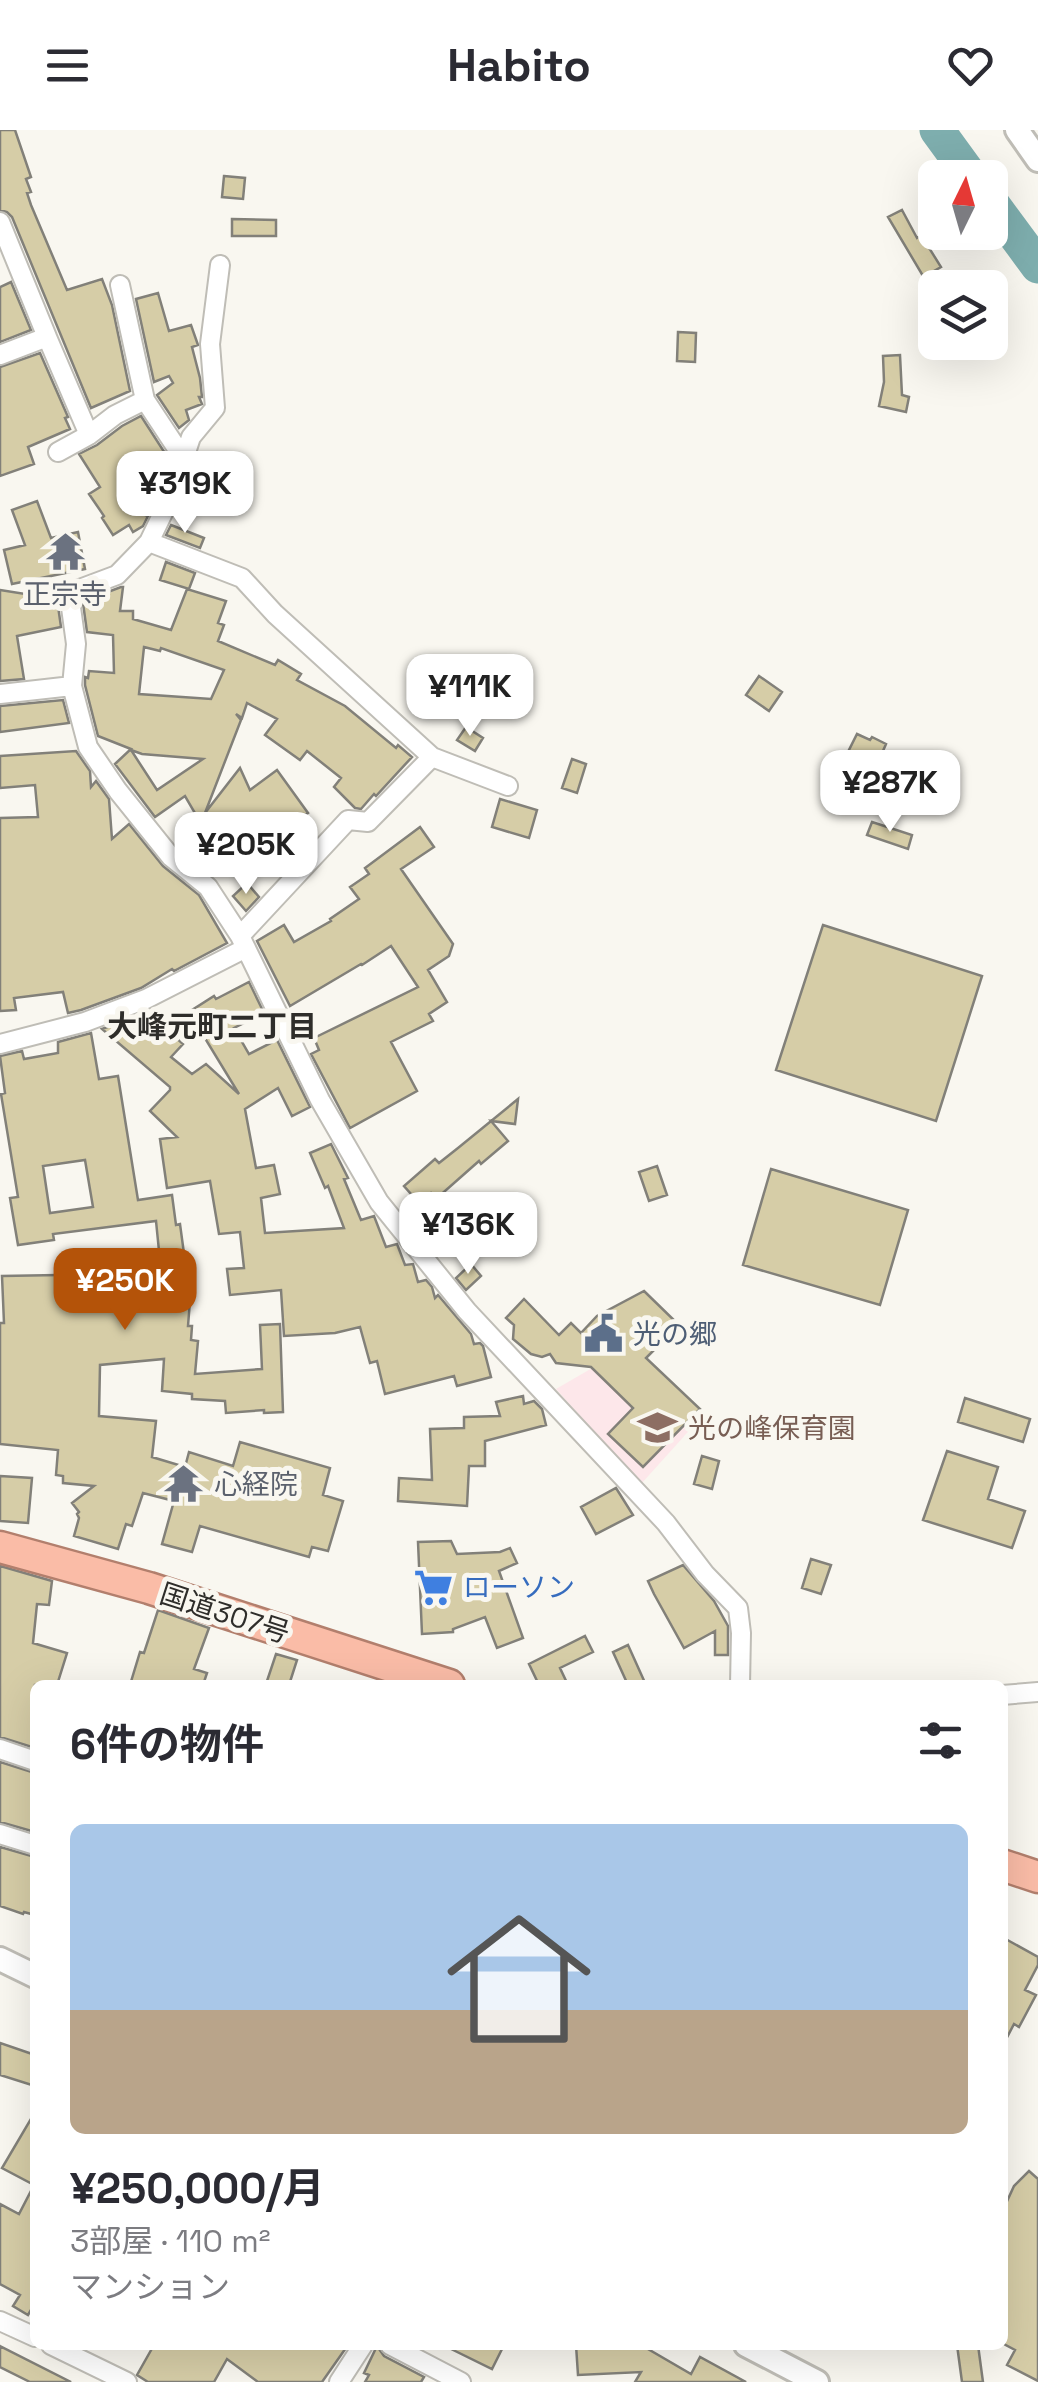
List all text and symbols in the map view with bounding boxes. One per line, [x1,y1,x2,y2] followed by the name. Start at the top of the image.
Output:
[447,37,591,94] text: Habito
[40,38,95,93] icon: menu
[943,38,998,93] icon: heart
[918,160,1008,250] north arrow
[918,160,1008,360] map controls
[918,270,1008,360] button: layers
[115,451,255,536] pin: ¥319K
[139,463,232,503] text: ¥319K
[44,531,86,573] temple icon: 正宗寺
[23,576,107,612] place label: 正宗寺
[400,654,540,739] pin: ¥111K
[428,666,512,706] text: ¥111K
[820,750,960,835] pin: ¥287K
[842,762,938,802] text: ¥287K
[176,812,316,897] pin: ¥205K
[197,824,295,864] text: ¥205K
[107,1007,317,1046] district label: 大峰元町二丁目
[398,1192,538,1277] pin: ¥136K
[421,1204,515,1244] text: ¥136K
[55,1248,195,1333] pin: ¥250K
[76,1260,174,1300] text: ¥250K
[582,1313,624,1355] public building icon: 光の郷
[633,1316,717,1352] place label: 光の郷
[637,1407,679,1449] school or university icon: 光の峰保育園
[688,1410,856,1446] place label: 光の峰保育園
[163,1463,205,1505] temple icon: 心経院
[214,1466,298,1502] place label: 心経院
[412,1566,454,1608] supermarket icon: ローソン
[463,1569,575,1605] place label: ローソン
[156,1575,294,1651] street label: 国道307号
[913,1713,968,1768] icon: filters
[70,1718,264,1771] text: 6件の物件
[429,1889,609,2069] icon: home
[70,2162,325,2215] text: ¥250,000/月
[70,2221,270,2261] text: 3部屋 · 110 m²
[70,2267,230,2307] text: マンション

